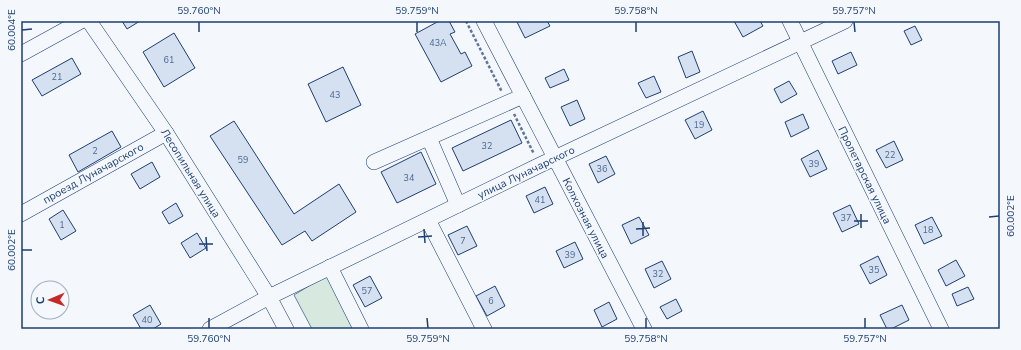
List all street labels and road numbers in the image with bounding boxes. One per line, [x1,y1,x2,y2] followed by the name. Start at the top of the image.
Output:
[834,124,895,227] street label: Пролетарская улица
[157,126,224,221] street label: Лесопильная улица
[40,139,146,207] street label: проезд Луначарского
[475,142,577,203] street label: улица Луначарского
[559,175,612,261] street label: Колхозная улица

